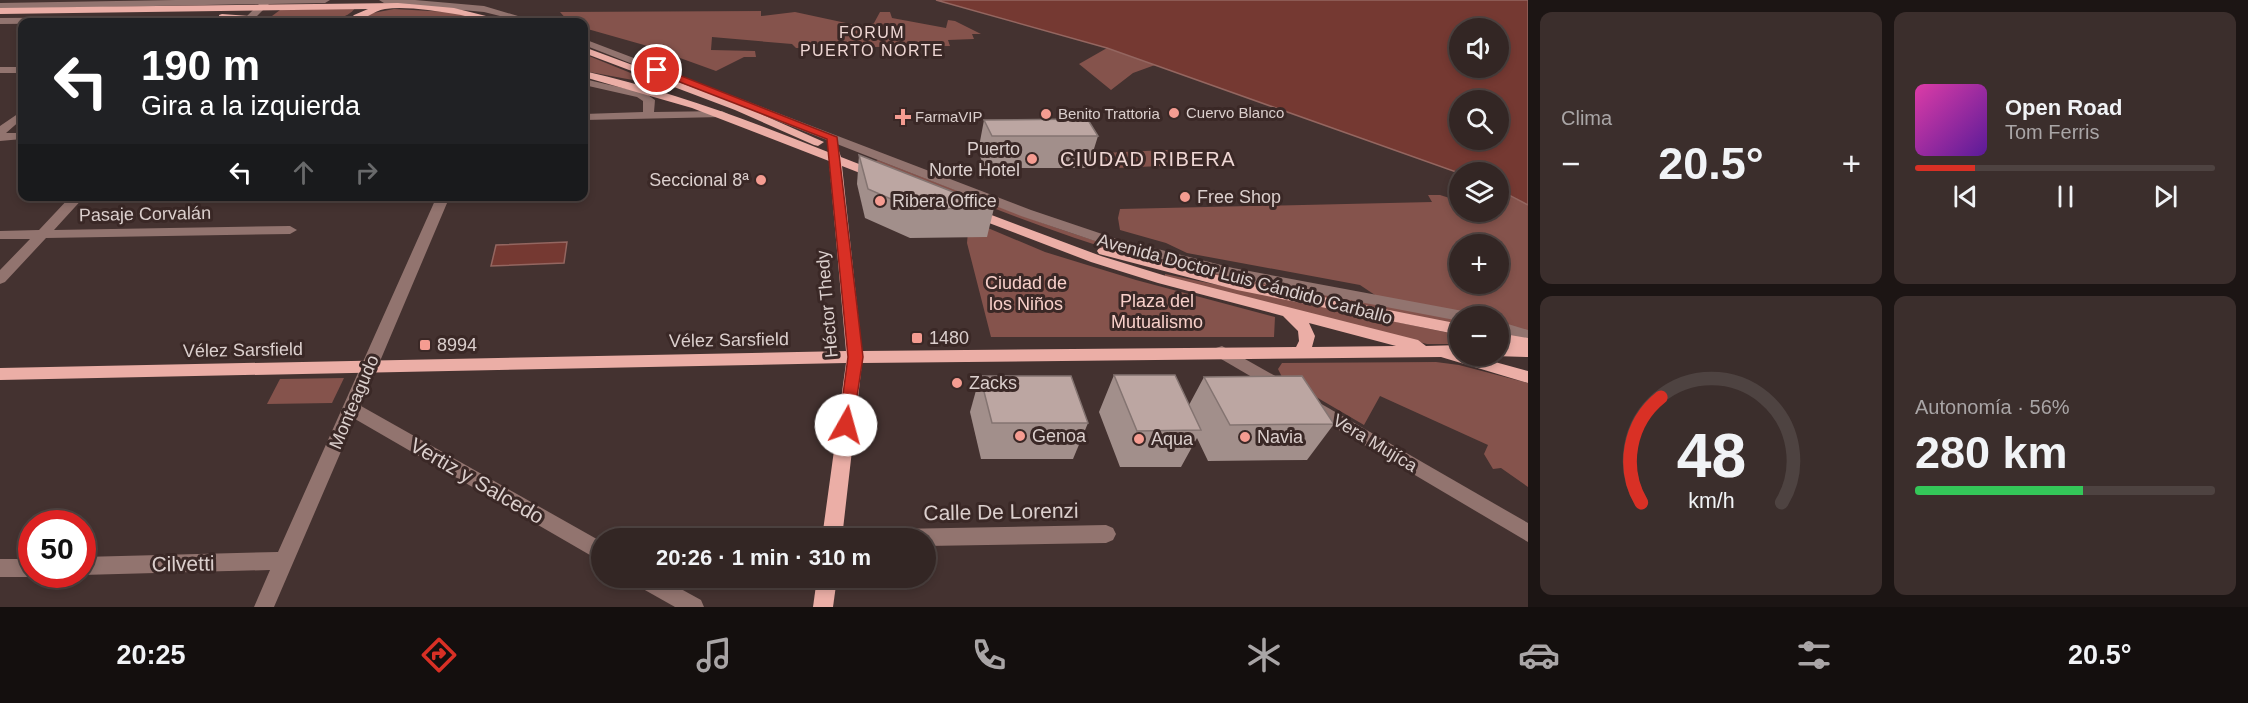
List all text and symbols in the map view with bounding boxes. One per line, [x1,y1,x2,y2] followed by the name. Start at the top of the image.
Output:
[1449,18,1509,366] map controls
[1449,18,1509,78] button: sound
[800,24,944,59] district label: FORUM PUERTO NORTE
[42,42,120,120] icon: left
[141,42,260,89] text: 190 m
[631,44,682,95] pin
[640,53,673,86] icon: arrive
[1449,90,1509,150] button: search
[141,91,360,121] text: Gira a la izquierda
[2005,95,2122,120] text: Open Road
[1186,104,1284,121] place label: Cuervo Blanco
[1058,105,1160,122] place label: Benito Trattoria
[1167,106,1181,120] marker: Cuervo Blanco
[1039,107,1053,121] marker: Benito Trattoria
[1561,107,1612,129] text: Clima
[915,108,983,125] place label: FarmaVIP
[896,110,910,124] marker: FarmaVIP
[2005,121,2099,143] text: Tom Ferris
[1658,138,1764,189] text: 20.5°
[929,139,1020,180] place label: Puerto Norte Hotel
[1561,145,1580,182] text: −
[1842,145,1861,182] text: +
[1060,148,1236,170] district label: CIUDAD RIBERA
[1025,152,1039,166] marker: Puerto Norte Hotel
[224,156,257,189] icon: left
[287,156,320,189] icon: ahead
[350,156,383,189] icon: right
[1449,162,1509,222] button: layers
[649,170,749,190] place label: Seccional 8ª
[754,173,768,187] marker: Seccional 8ª
[1949,180,1982,213] icon: previous
[2049,180,2082,213] icon: pause
[2149,180,2182,213] icon: next
[1197,187,1281,207] place label: Free Shop
[1178,190,1192,204] marker: Free Shop
[892,191,997,211] place label: Ribera Office
[873,194,887,208] marker: Ribera Office
[79,203,211,225] street label: Pasaje Corvalán
[1095,230,1395,328] street label: Avenida Doctor Luis Cándido Carballo
[1449,234,1509,294] button: +
[812,249,842,359] street label: Héctor Thedy
[985,273,1067,314] park label: Ciudad de los Niños
[1111,291,1203,332] park label: Plaza del Mutualismo
[1449,306,1509,366] button: −
[929,328,969,348] place label: 1480
[669,329,789,351] street label: Vélez Sarsfield
[910,331,924,345] marker: 1480
[437,335,477,355] place label: 8994
[418,338,432,352] marker: 8994
[183,339,303,361] street label: Vélez Sarsfield
[325,352,383,452] street label: Monteagudo
[969,373,1017,393] place label: Zacks
[950,376,964,390] marker: Zacks
[814,393,878,457] position arrow
[1915,396,2070,418] text: Autonomía · 56%
[1329,410,1422,477] street label: Vera Mujíca
[1676,421,1746,490] text: 48
[1032,426,1087,446] place label: Genoa
[1257,427,1304,447] place label: Navia
[1915,427,2068,478] text: 280 km
[1013,429,1027,443] marker: Genoa
[1151,429,1194,449] place label: Aqua
[1238,430,1252,444] marker: Navia
[1132,432,1146,446] marker: Aqua
[406,433,548,528] street label: Vertiz y Salcedo
[1688,489,1734,513] text: km/h
[923,499,1079,524] street label: Calle De Lorenzi
[18,510,96,588] speed limit sign: 50
[656,545,871,570] text: 20:26 · 1 min · 310 m
[151,551,215,576] street label: Cilvetti
[418,634,460,676] icon: directions
[693,634,735,676] icon: music
[968,634,1010,676] icon: phone
[1243,634,1285,676] icon: climate
[1518,634,1560,676] icon: car
[1793,634,1835,676] icon: filters
[116,640,186,670] text: 20:25
[2068,640,2131,670] text: 20.5°

